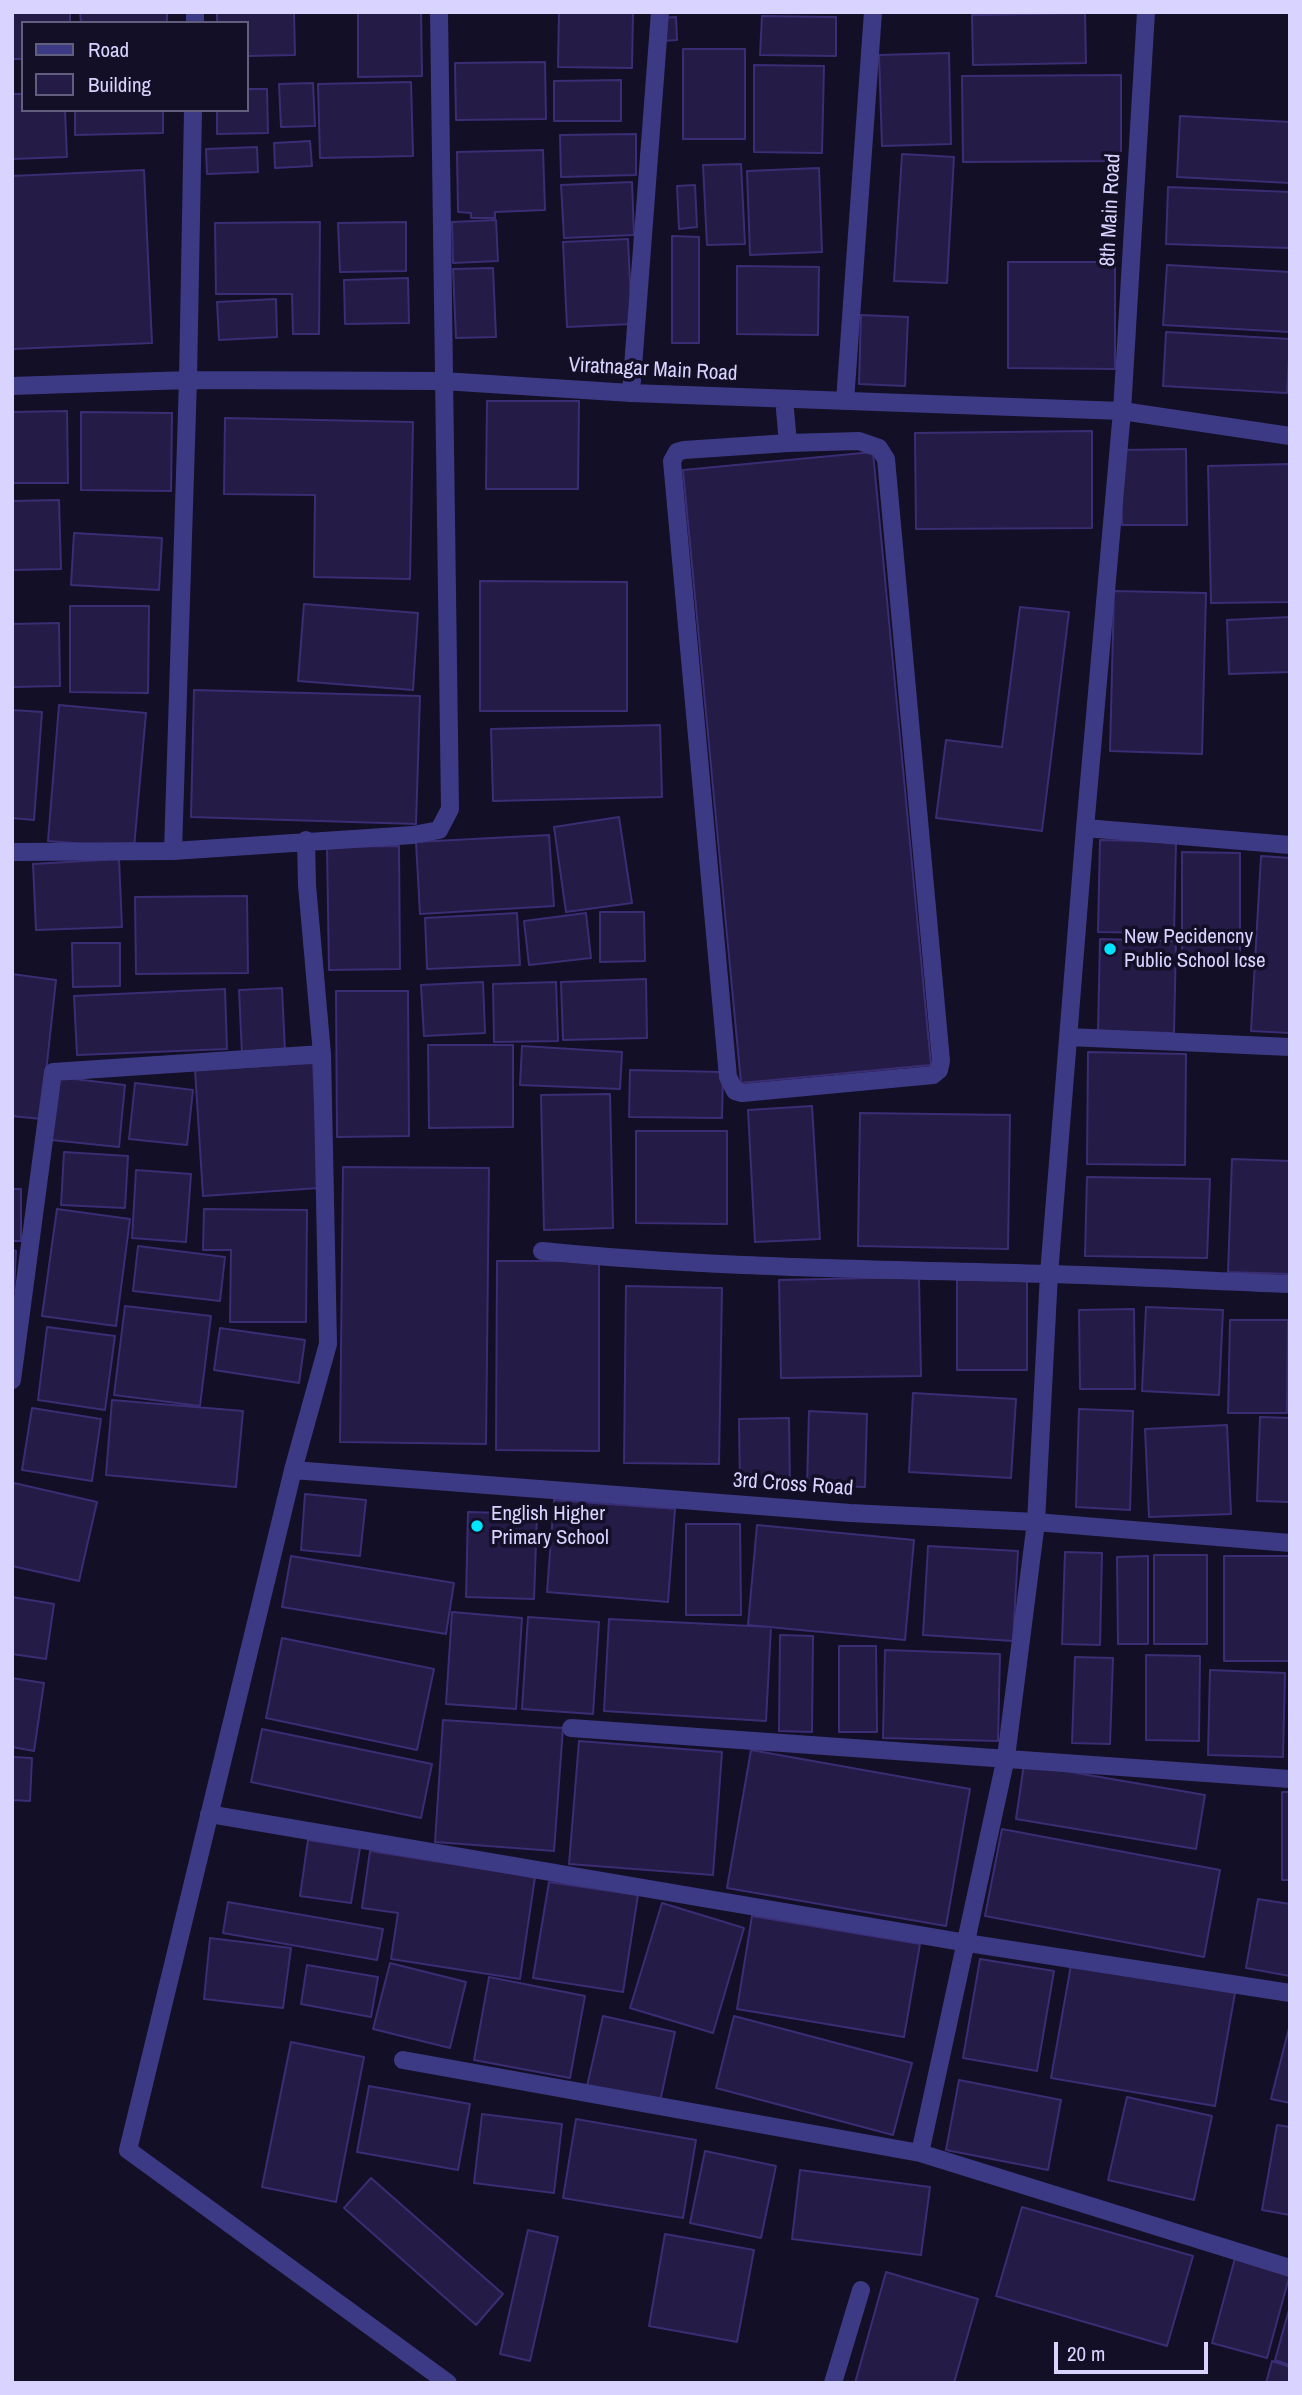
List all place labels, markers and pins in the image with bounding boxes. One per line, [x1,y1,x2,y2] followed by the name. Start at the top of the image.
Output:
[1124,924,1266,974] place label: New Pecidencny Public School Icse
[1102,941,1118,957] marker: New Pecidencny Public School Icse
[491,1501,609,1551] place label: English Higher Primary School
[469,1518,485,1534] marker: English Higher Primary School

